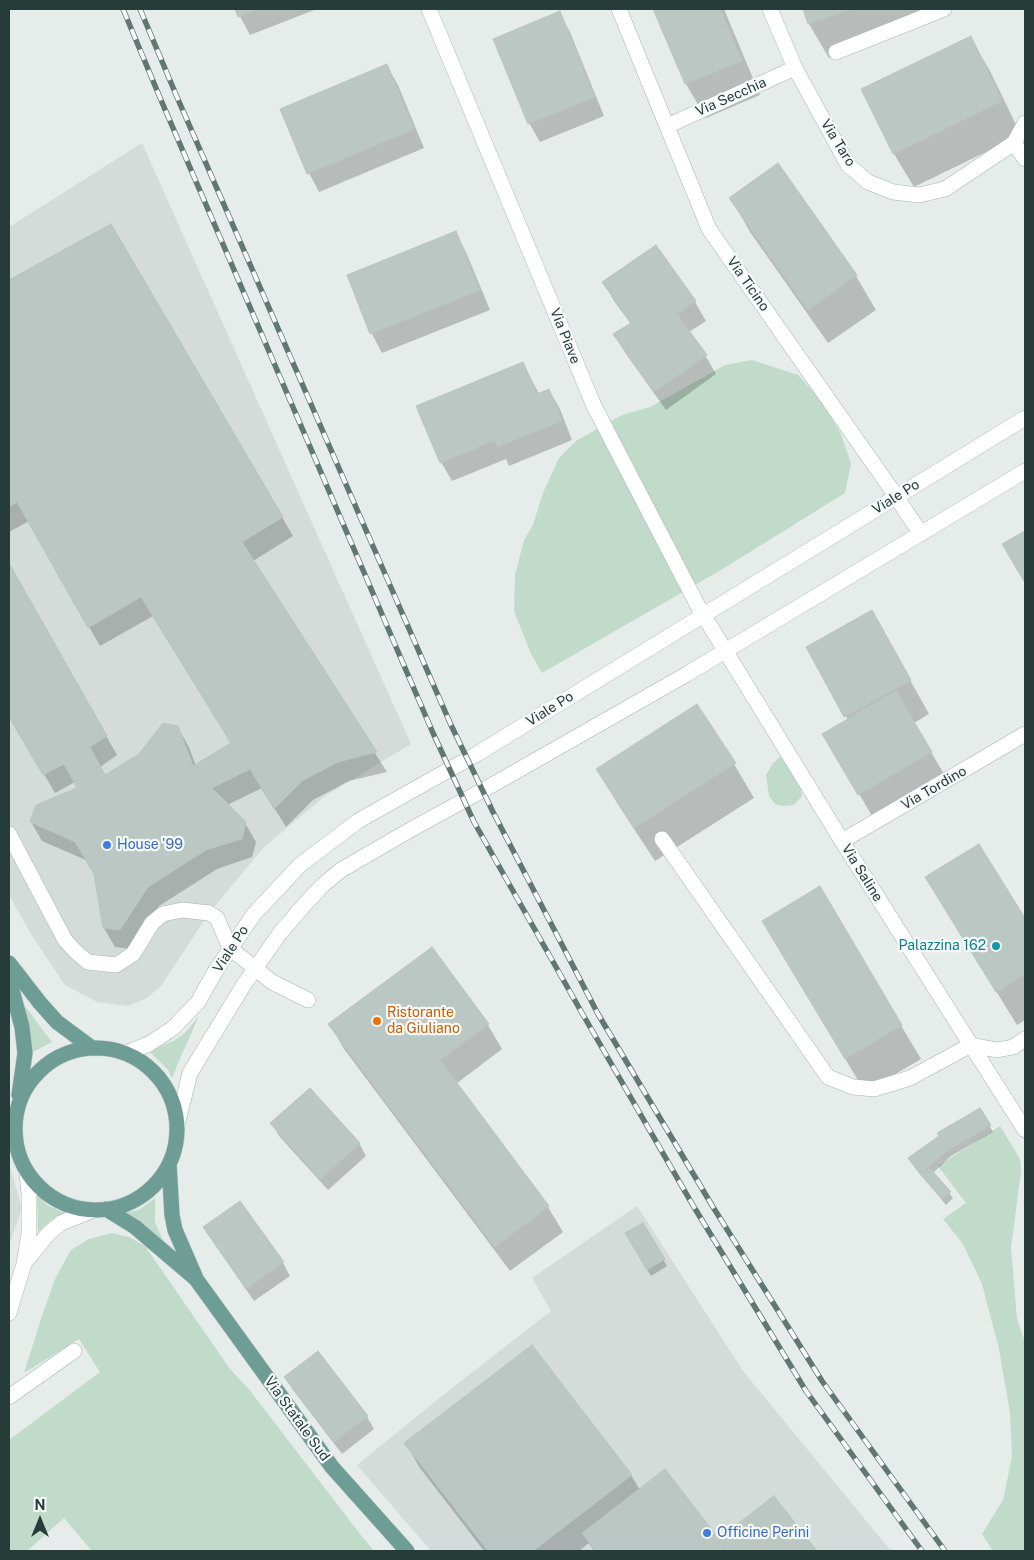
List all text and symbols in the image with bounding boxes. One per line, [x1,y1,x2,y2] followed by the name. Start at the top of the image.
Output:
[693,74,769,120] street label: Via Secchia
[817,116,859,170] street label: Via Taro
[723,253,773,315] street label: Via Ticino
[546,306,584,366] street label: Via Piave
[869,476,923,518] street label: Viale Po
[523,688,577,730] street label: Viale Po
[898,763,970,813] street label: Via Tordino
[117,837,183,853] place label: House '99
[101,839,113,851] marker: House '99
[838,841,886,905] street label: Via Saline
[210,922,252,976] street label: Viale Po
[898,938,986,954] place label: Palazzina 162
[990,940,1002,952] marker: Palazzina 162
[387,1005,460,1038] place label: Ristorante da Giuliano
[371,1015,383,1027] marker: Ristorante da Giuliano
[261,1374,333,1464] street label: Via Statale Sud
[15,1495,65,1545] north arrow
[35,1497,45,1513] text: N
[717,1525,809,1541] place label: Officine Perini
[701,1527,713,1539] marker: Officine Perini

